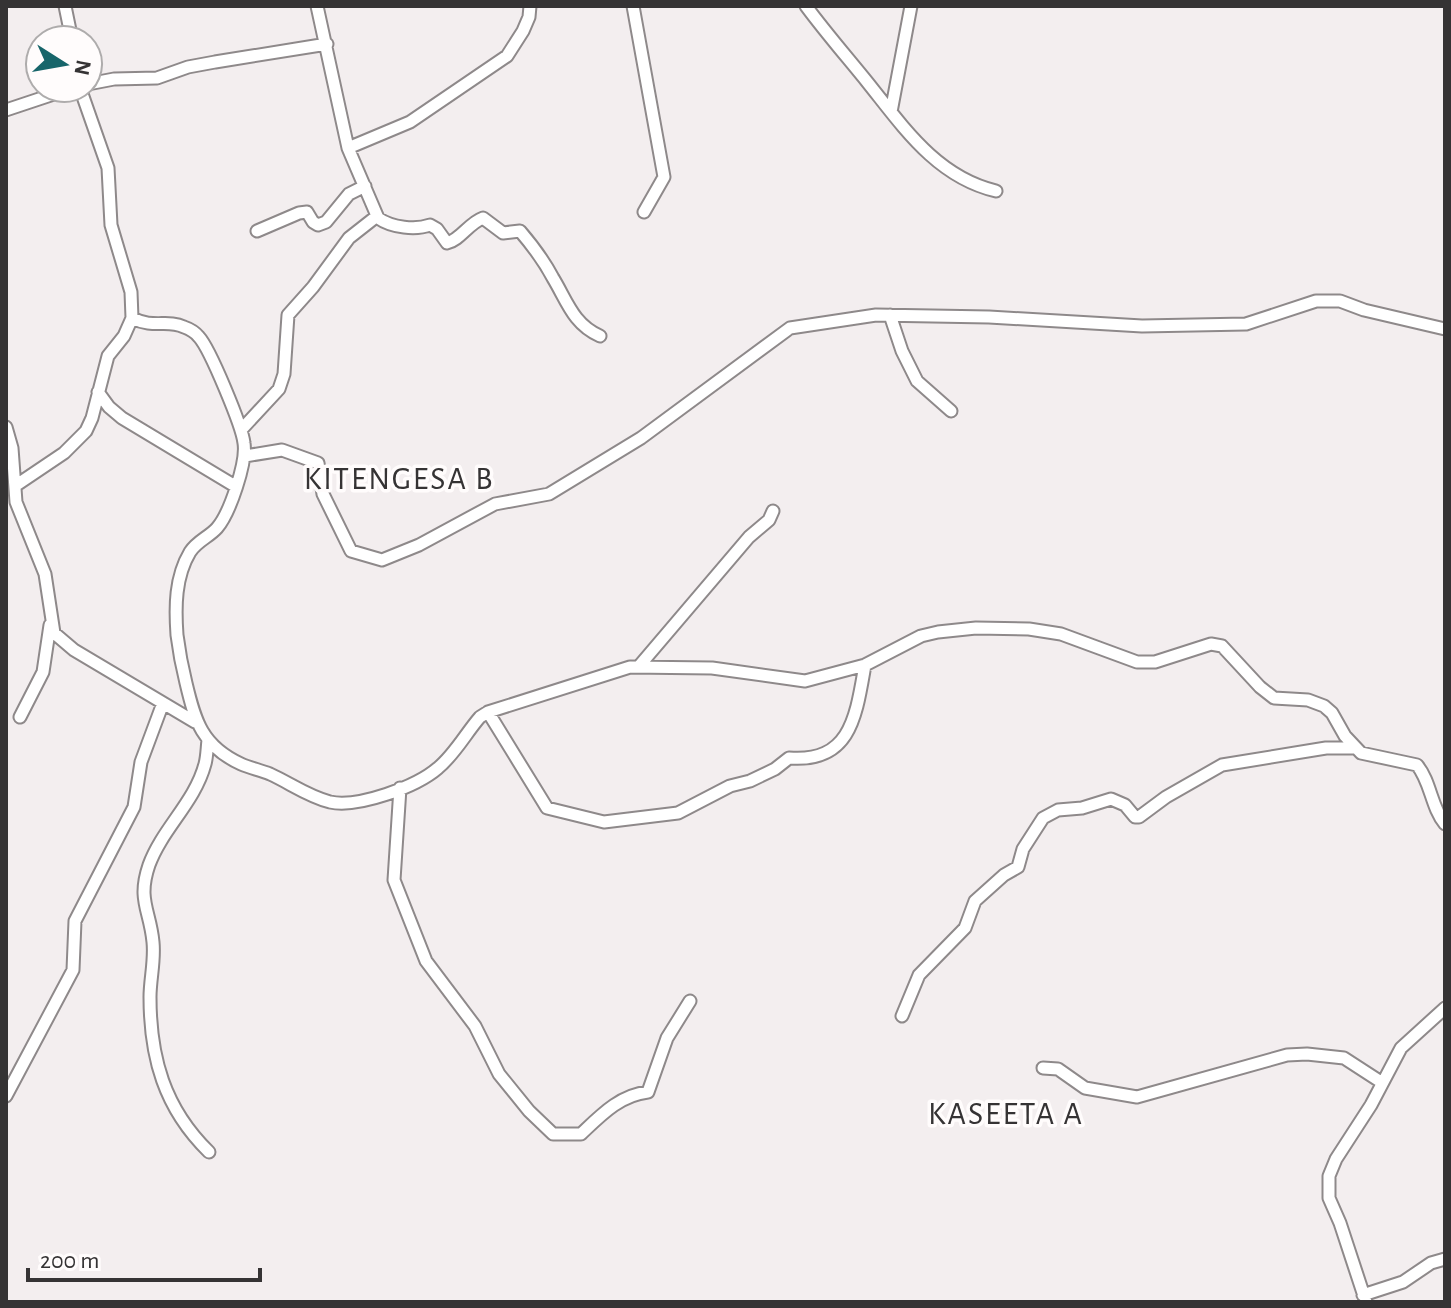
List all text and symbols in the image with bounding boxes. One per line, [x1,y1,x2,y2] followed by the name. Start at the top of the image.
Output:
[24,24,104,104] north arrow
[70,58,95,77] text: N
[304,463,494,495] district label: KITENGESA B
[928,1098,1084,1130] district label: KASEETA A
[28,1232,260,1282] scale bar
[40,1249,99,1273] text: 200 m

